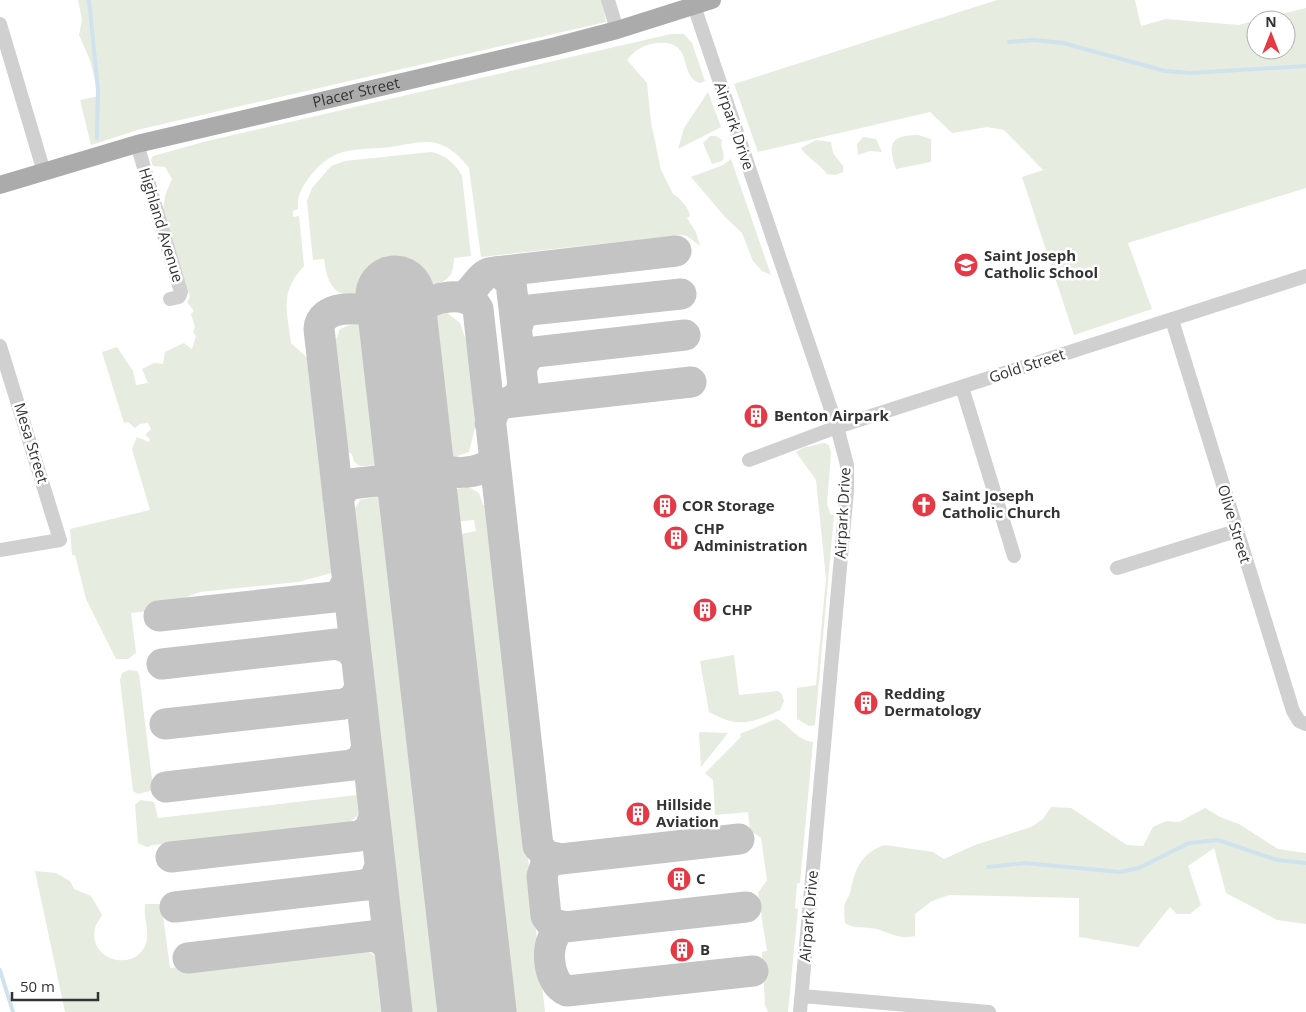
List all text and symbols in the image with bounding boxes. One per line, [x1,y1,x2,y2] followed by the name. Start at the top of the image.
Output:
[1246,10,1296,60] north arrow
[1265,12,1277,31] text: N
[310,72,401,112] street label: Placer Street
[711,79,759,172] street label: Airpark Drive
[135,165,189,284] street label: Highland Avenue
[984,245,1098,282] place label: Saint Joseph Catholic School
[953,252,979,278] school or university icon: Saint Joseph Catholic School
[986,343,1067,387] street label: Gold Street
[10,400,54,485] street label: Mesa Street
[743,403,769,429] building icon: Benton Airpark
[774,405,889,425] place label: Benton Airpark
[830,467,854,559] street label: Airpark Drive
[1214,482,1256,565] street label: Olive Street
[942,485,1061,522] place label: Saint Joseph Catholic Church
[911,492,937,518] church icon: Saint Joseph Catholic Church
[652,493,678,519] building icon: COR Storage
[682,495,775,515] place label: COR Storage
[694,518,808,555] place label: CHP Administration
[663,525,689,551] building icon: CHP Administration
[692,597,718,623] building icon: CHP
[722,599,752,619] place label: CHP
[884,683,982,720] place label: Redding Dermatology
[853,690,879,716] building icon: Redding Dermatology
[656,794,719,831] place label: Hillside Aviation
[625,801,651,827] building icon: Hillside Aviation
[666,866,692,892] building icon: C
[696,868,706,888] place label: C
[794,869,822,962] street label: Airpark Drive
[669,937,695,963] building icon: B
[700,939,710,959] place label: B
[12,970,99,1002] scale bar
[20,976,55,996] text: 50 m

